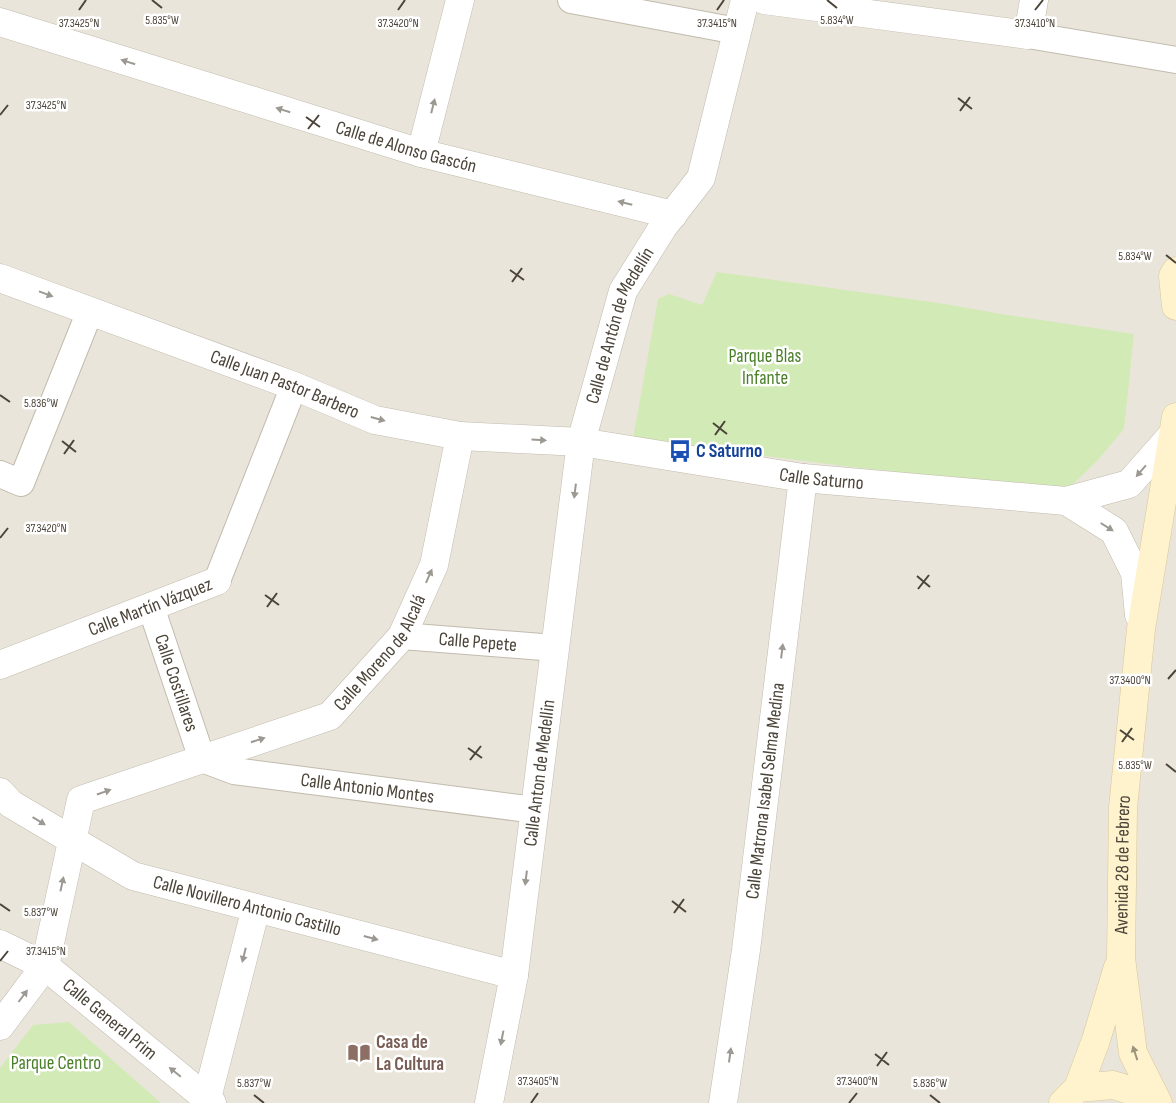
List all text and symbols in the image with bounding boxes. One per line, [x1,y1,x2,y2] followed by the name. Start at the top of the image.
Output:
[145,13,179,28] text: 5.835°W
[820,13,854,28] text: 5.834°W
[59,16,99,31] text: 37.3425°N
[377,16,419,31] text: 37.3420°N
[697,16,737,31] text: 37.3415°N
[1015,16,1055,31] text: 37.3410°N
[120,57,135,65] one-way arrow
[26,98,66,113] text: 37.3425°N
[429,98,437,113] one-way arrow
[275,106,290,113] one-way arrow
[333,116,479,178] street label: Calle de Alonso Gascón
[618,199,633,207] one-way arrow
[581,243,659,406] street label: Calle de Antón de Medellín
[1118,249,1152,264] text: 5.834°W
[39,290,54,298] one-way arrow
[207,345,363,424] street label: Calle Juan Pastor Barbero
[729,345,802,390] park label: Parque Blas Infante
[24,396,58,411] text: 5.836°W
[371,416,386,424] one-way arrow
[531,437,547,445] one-way arrow
[667,438,693,464] bus stop icon: C Saturno
[696,440,762,463] place label: C Saturno
[778,463,865,495] street label: Calle Saturno
[1135,464,1147,476] one-way arrow
[571,483,579,499] one-way arrow
[25,521,67,536] text: 37.3420°N
[1100,522,1114,532] one-way arrow
[426,569,434,583] one-way arrow
[85,572,216,641] street label: Calle Martín Vázquez
[329,591,431,716] street label: Calle Moreno de Alcalá
[438,627,518,656] street label: Calle Pepete
[149,631,203,735] street label: Calle Costillares
[778,642,786,658] one-way arrow
[1109,673,1151,688] text: 37.3400°N
[741,681,790,900] street label: Calle Matrona Isabel Selma Medina
[519,698,560,848] street label: Calle Anton de Medellin
[251,736,266,744] one-way arrow
[1118,758,1152,773] text: 5.835°W
[299,768,436,808] street label: Calle Antonio Montes
[97,788,112,796] one-way arrow
[1110,794,1136,935] street label: Avenida 28 de Febrero
[32,817,45,826] one-way arrow
[151,870,344,941] street label: Calle Novillero Antonio Castillo
[522,870,530,886] one-way arrow
[58,877,66,892] one-way arrow
[24,905,58,920] text: 5.837°W
[364,934,379,942] one-way arrow
[26,944,66,959] text: 37.3415°N
[240,948,248,963] one-way arrow
[58,974,162,1065] street label: Calle General Prim
[17,990,28,1003] one-way arrow
[376,1031,444,1076] place label: Casa de La Cultura
[497,1031,505,1047] one-way arrow
[346,1040,372,1066] library icon: Casa de La Cultura
[727,1046,735,1062] one-way arrow
[1131,1046,1138,1061] one-way arrow
[11,1052,101,1075] park label: Parque Centro
[168,1067,181,1078] one-way arrow
[518,1074,558,1089] text: 37.3405°N
[836,1074,878,1089] text: 37.3400°N
[237,1076,271,1091] text: 5.837°W
[913,1076,947,1091] text: 5.836°W

